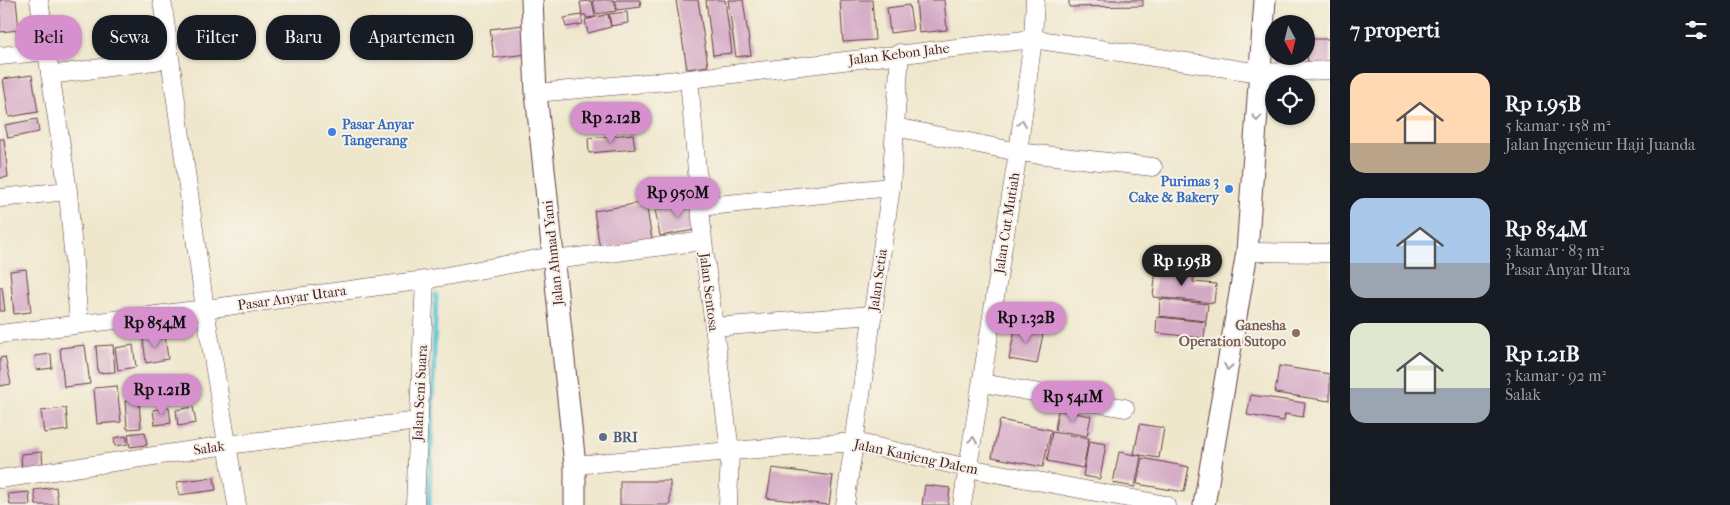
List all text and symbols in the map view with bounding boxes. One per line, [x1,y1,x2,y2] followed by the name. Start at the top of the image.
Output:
[15,15,82,60] chip: Beli
[92,15,167,60] chip: Sewa
[177,15,256,60] chip: Filter
[266,15,340,60] chip: Baru
[350,15,473,60] chip: Apartemen
[1265,15,1315,65] north arrow
[1265,15,1315,125] map controls
[1682,16,1710,44] icon: filters
[1350,18,1440,42] text: 7 properti
[847,39,950,69] street label: Jalan Kebon Jahe
[1265,75,1315,125] button: locate
[1505,92,1581,116] text: Rp 1.95B
[1390,93,1450,153] icon: home
[559,102,663,144] pin: Rp 2.12B
[581,108,641,127] text: Rp 2.12B
[1252,115,1263,123] one-way arrow
[341,116,415,149] place label: Pasar Anyar Tangerang
[1505,116,1610,135] text: 5 kamar · 158 m²
[1016,119,1027,127] one-way arrow
[326,126,338,138] marker: Pasar Anyar Tangerang
[1505,135,1696,154] text: Jalan Ingenieur Haji Juanda
[990,171,1023,276] street label: Jalan Cut Mutiah
[1129,173,1221,206] place label: Purimas 3 Cake & Bakery
[632,176,724,219] pin: Rp 950M
[647,183,709,202] text: Rp 950M
[1223,183,1235,195] marker: Purimas 3 Cake & Bakery
[539,200,567,307] street label: Jalan Ahmad Yani
[1505,217,1587,241] text: Rp 854M
[1390,218,1450,278] icon: home
[1505,241,1604,260] text: 3 kamar · 83 m²
[1130,244,1234,287] pin: Rp 1.95B
[865,247,891,313] street label: Jalan Setia
[696,251,722,333] street label: Jalan Sentosa
[1153,251,1211,270] text: Rp 1.95B
[1505,260,1630,279] text: Pasar Anyar Utara
[237,282,348,314] street label: Pasar Anyar Utara
[974,302,1078,344] pin: Rp 1.32B
[109,306,201,349] pin: Rp 854M
[997,308,1055,327] text: Rp 1.32B
[124,313,186,332] text: Rp 854M
[1179,317,1287,350] place label: Ganesha Operation Sutopo
[1290,327,1302,339] marker: Ganesha Operation Sutopo
[1505,342,1580,366] text: Rp 1.21B
[1390,343,1450,403] icon: home
[409,344,431,443] street label: Jalan Seni Suara
[1223,362,1233,371] one-way arrow
[1505,366,1606,385] text: 3 kamar · 92 m²
[110,374,214,416] pin: Rp 1.21B
[134,380,190,399] text: Rp 1.21B
[1027,380,1119,423] pin: Rp 541M
[1505,385,1541,404] text: Salak
[1043,387,1103,406] text: Rp 541M
[613,429,638,446] place label: BRI
[597,431,609,443] marker: BRI
[851,435,980,479] street label: Jalan Kanjeng Dalem
[967,435,977,444] one-way arrow
[192,437,226,459] street label: Salak

